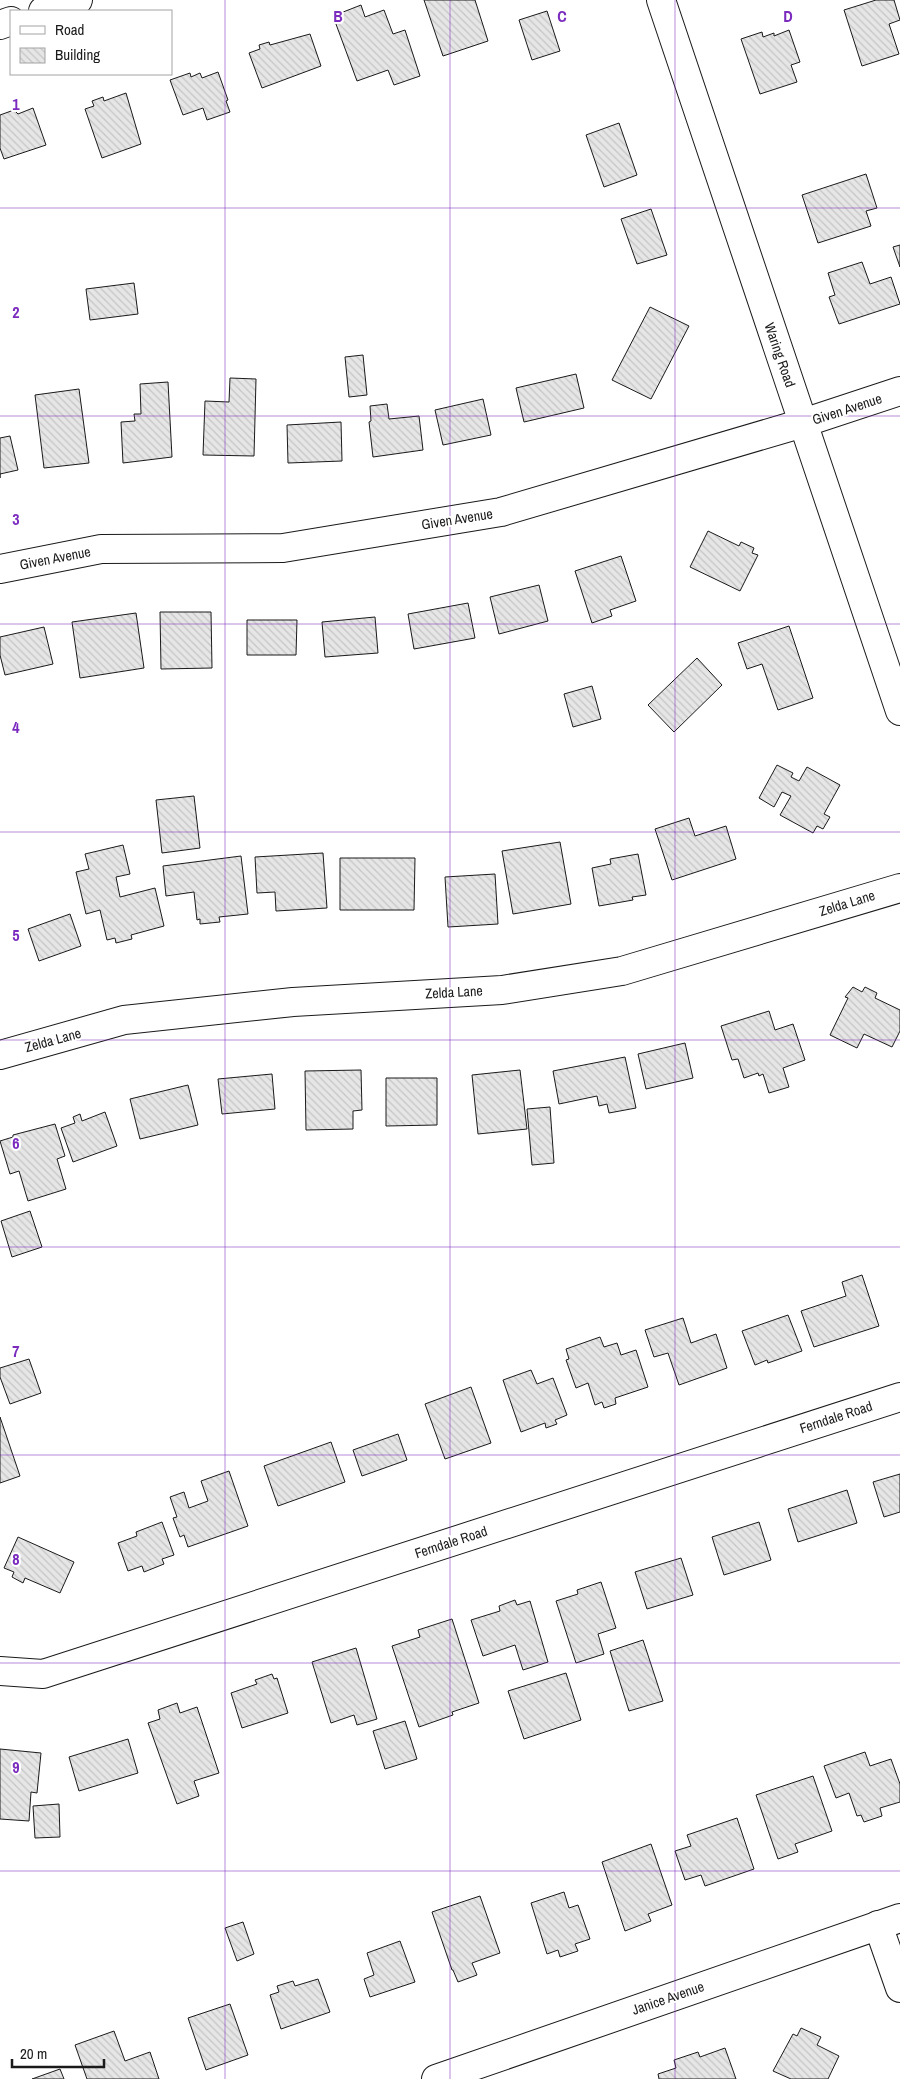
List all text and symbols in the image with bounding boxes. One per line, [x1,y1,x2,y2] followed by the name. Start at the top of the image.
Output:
[333,5,343,27] text: B
[557,5,567,27] text: C
[783,5,793,27] text: D
[10,10,172,75] legend
[55,19,84,40] text: Road
[55,44,100,65] text: Building
[12,93,20,115] text: 1
[12,301,20,323] text: 2
[761,320,799,390] street label: Waring Road
[810,389,884,429] street label: Given Avenue
[420,504,494,534] street label: Given Avenue
[12,508,20,530] text: 3
[18,542,92,574] street label: Given Avenue
[12,716,20,738] text: 4
[817,886,877,920] street label: Zelda Lane
[12,924,20,946] text: 5
[425,982,483,1002] street label: Zelda Lane
[23,1024,83,1056] street label: Zelda Lane
[12,1132,20,1154] text: 6
[12,1340,20,1362] text: 7
[797,1397,875,1437] street label: Ferndale Road
[412,1522,490,1562] street label: Ferndale Road
[12,1548,20,1570] text: 8
[12,1756,20,1778] text: 9
[630,1977,706,2019] street label: Janice Avenue
[12,2036,105,2068] scale bar
[20,2043,47,2064] text: 20 m

